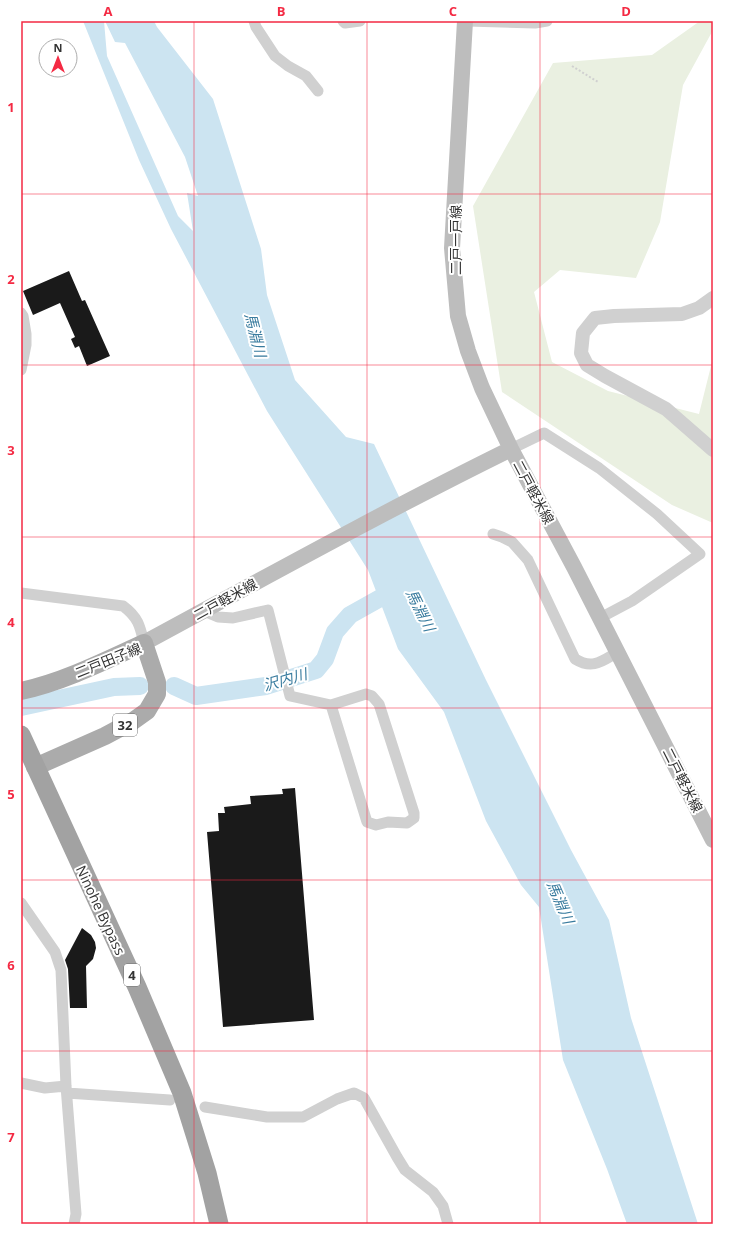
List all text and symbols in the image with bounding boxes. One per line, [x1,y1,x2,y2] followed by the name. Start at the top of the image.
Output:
[104,2,113,20] text: A
[277,2,286,20] text: B
[449,2,457,20] text: C
[621,2,631,20] text: D
[38,38,78,78] north arrow
[54,40,62,55] text: N
[7,98,15,116] text: 1
[446,205,465,275] street label: 二戸一戸線
[7,270,15,288] text: 2
[241,311,272,361] water label: 馬淵川
[7,441,15,459] text: 3
[509,457,559,527] street label: 二戸軽米線
[190,574,260,624] street label: 二戸軽米線
[402,585,441,636] water label: 馬淵川
[7,613,15,631] text: 4
[72,638,144,682] street label: 二戸田子線
[261,663,311,695] water label: 沢内川
[113,714,137,736] road number: 32
[659,745,707,815] street label: 二戸軽米線
[7,785,15,803] text: 5
[72,862,130,958] street label: Ninohe Bypass
[543,877,580,928] water label: 馬淵川
[7,956,15,974] text: 6
[124,964,140,986] road number: 4
[7,1128,15,1146] text: 7

